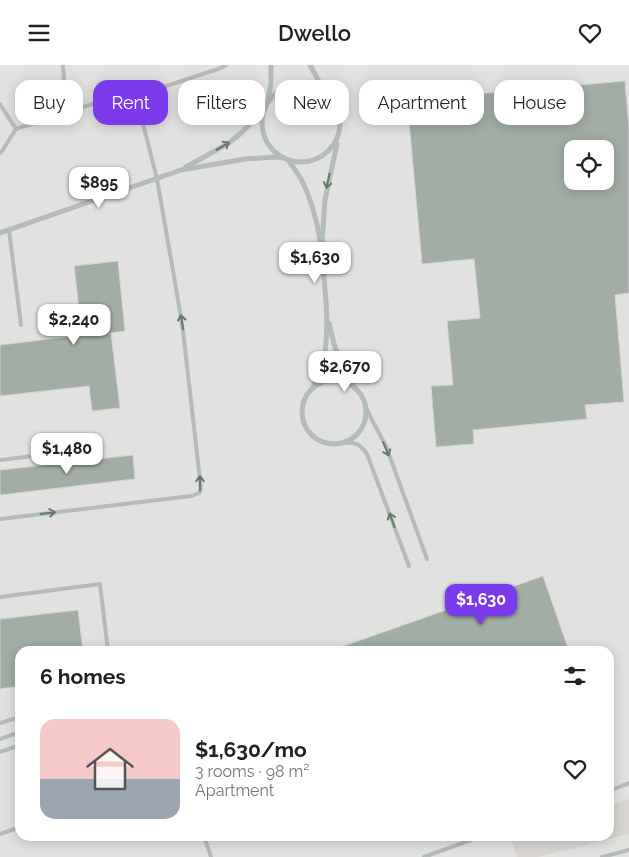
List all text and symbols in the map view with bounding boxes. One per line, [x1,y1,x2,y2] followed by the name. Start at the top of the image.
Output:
[25,19,53,47] icon: menu
[576,19,604,47] icon: heart
[278,20,351,46] text: Dwello
[15,80,83,125] chip: Buy
[93,80,168,125] chip: Rent
[178,80,265,125] chip: Filters
[275,80,349,125] chip: New
[359,80,484,125] chip: Apartment
[494,80,584,125] chip: House
[216,140,230,150] one-way arrow
[564,140,614,190] map controls
[564,140,614,190] button: locate
[69,167,129,209] pin: $895
[80,173,118,192] text: $895
[323,173,333,189] one-way arrow
[274,241,356,284] pin: $1,630
[290,248,340,267] text: $1,630
[33,303,115,346] pin: $2,240
[49,310,99,329] text: $2,240
[176,314,186,330] one-way arrow
[304,351,386,393] pin: $2,670
[319,357,371,376] text: $2,670
[26,433,108,475] pin: $1,480
[42,439,92,458] text: $1,480
[383,441,392,456] one-way arrow
[195,475,205,492] one-way arrow
[40,508,56,518] one-way arrow
[387,513,396,528] one-way arrow
[440,583,522,626] pin: $1,630
[456,590,506,609] text: $1,630
[561,662,589,690] icon: filters
[40,664,126,689] text: 6 homes
[195,737,307,762] text: $1,630/mo
[80,739,140,799] icon: home
[561,755,589,783] icon: heart
[195,762,310,781] text: 3 rooms · 98 m²
[195,781,274,800] text: Apartment

